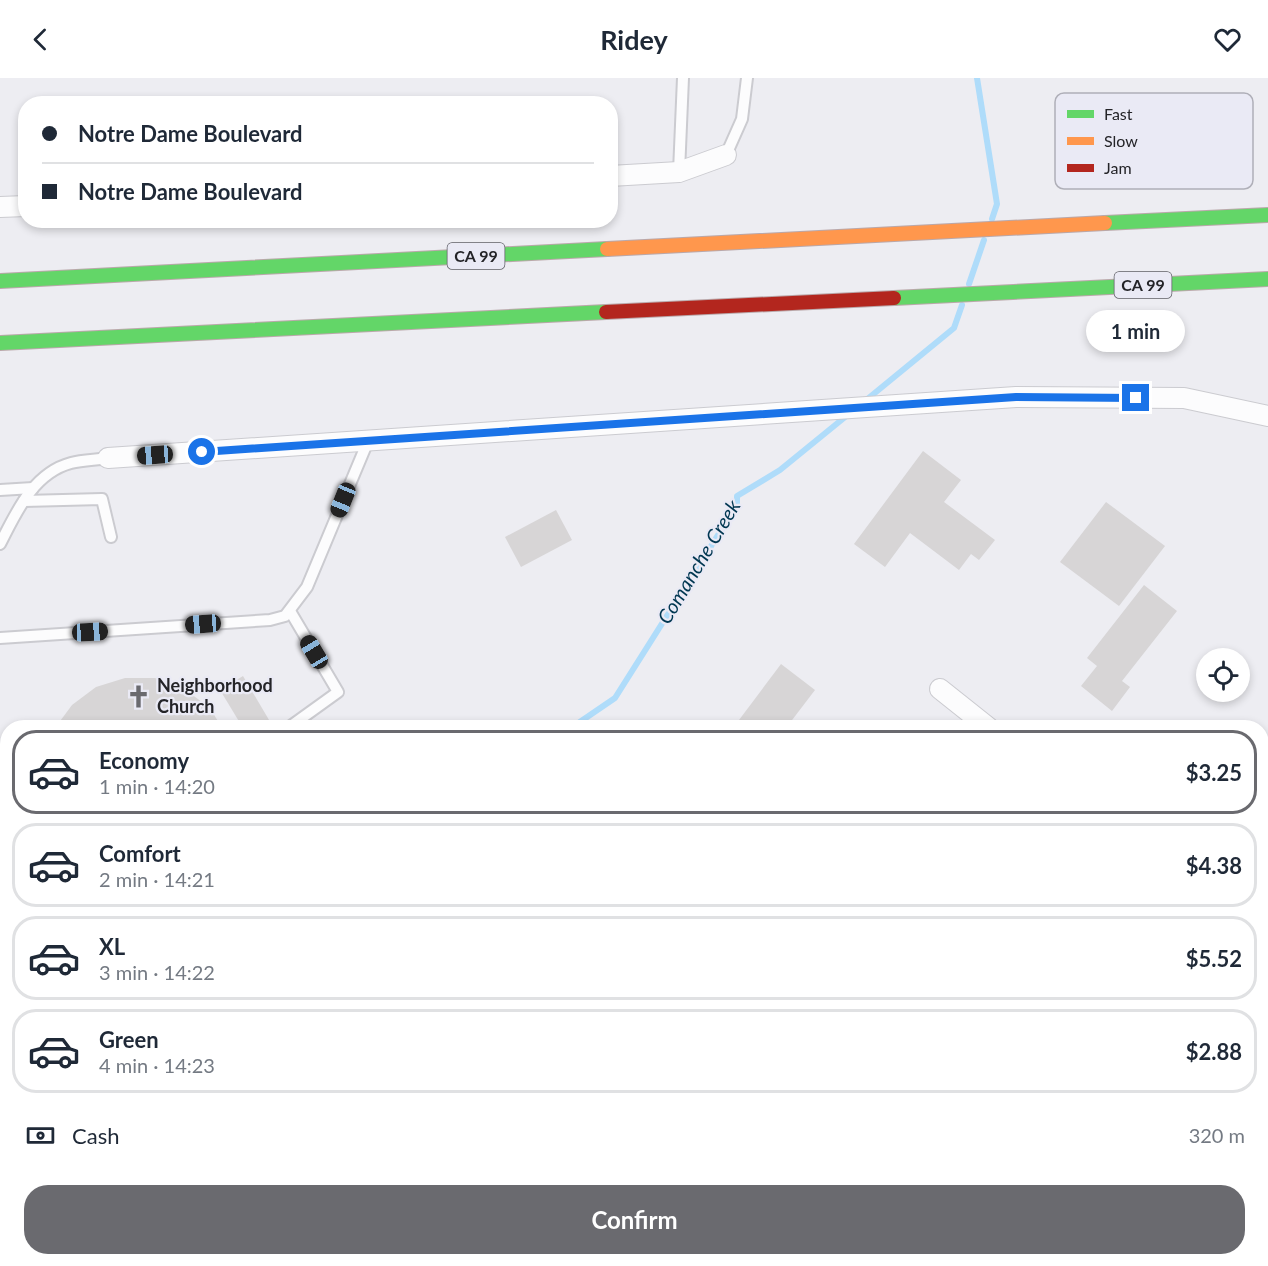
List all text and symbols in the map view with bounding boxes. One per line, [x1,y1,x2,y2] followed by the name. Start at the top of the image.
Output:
[24,23,57,56] icon: back
[600,23,668,56] text: Ridey
[1211,23,1244,56] icon: heart
[1055,93,1253,189] legend
[1104,104,1133,123] text: Fast
[78,120,303,147] text: Notre Dame Boulevard
[1104,131,1138,150] text: Slow
[1104,158,1132,177] text: Jam
[78,178,303,205] text: Notre Dame Boulevard
[448,243,504,269] road number: CA 99
[1114,272,1172,298] road number: CA 99
[1086,311,1186,353] callout: 1 min
[1111,319,1160,343] text: 1 min
[1122,384,1149,411] route end
[188,438,215,465] route start
[136,445,174,465] car
[328,480,358,520] car
[652,495,745,628] water label: Comanche Creek
[184,614,222,634] car
[72,622,108,642] car
[297,632,331,672] car
[1196,648,1250,702] map controls
[1196,648,1250,702] button: locate
[157,674,273,717] place label: Neighborhood Church
[126,683,152,709] church icon: Neighborhood Church
[27,745,81,799] icon: car
[99,747,189,774] text: Economy
[1186,759,1242,786] text: $3.25
[99,774,215,798] text: 1 min · 14:20
[27,838,81,892] icon: car
[99,840,181,867] text: Comfort
[1186,852,1242,879] text: $4.38
[99,867,215,891] text: 2 min · 14:21
[27,931,81,985] icon: car
[99,933,125,960] text: XL
[1186,945,1242,972] text: $5.52
[99,960,215,984] text: 3 min · 14:22
[27,1024,81,1078] icon: car
[99,1026,159,1053] text: Green
[1186,1038,1242,1065] text: $2.88
[99,1053,215,1077] text: 4 min · 14:23
[24,1119,57,1152] icon: cash
[72,1122,119,1149] text: Cash
[1189,1123,1245,1147] text: 320 m
[24,1185,1245,1254] button: Confirm

